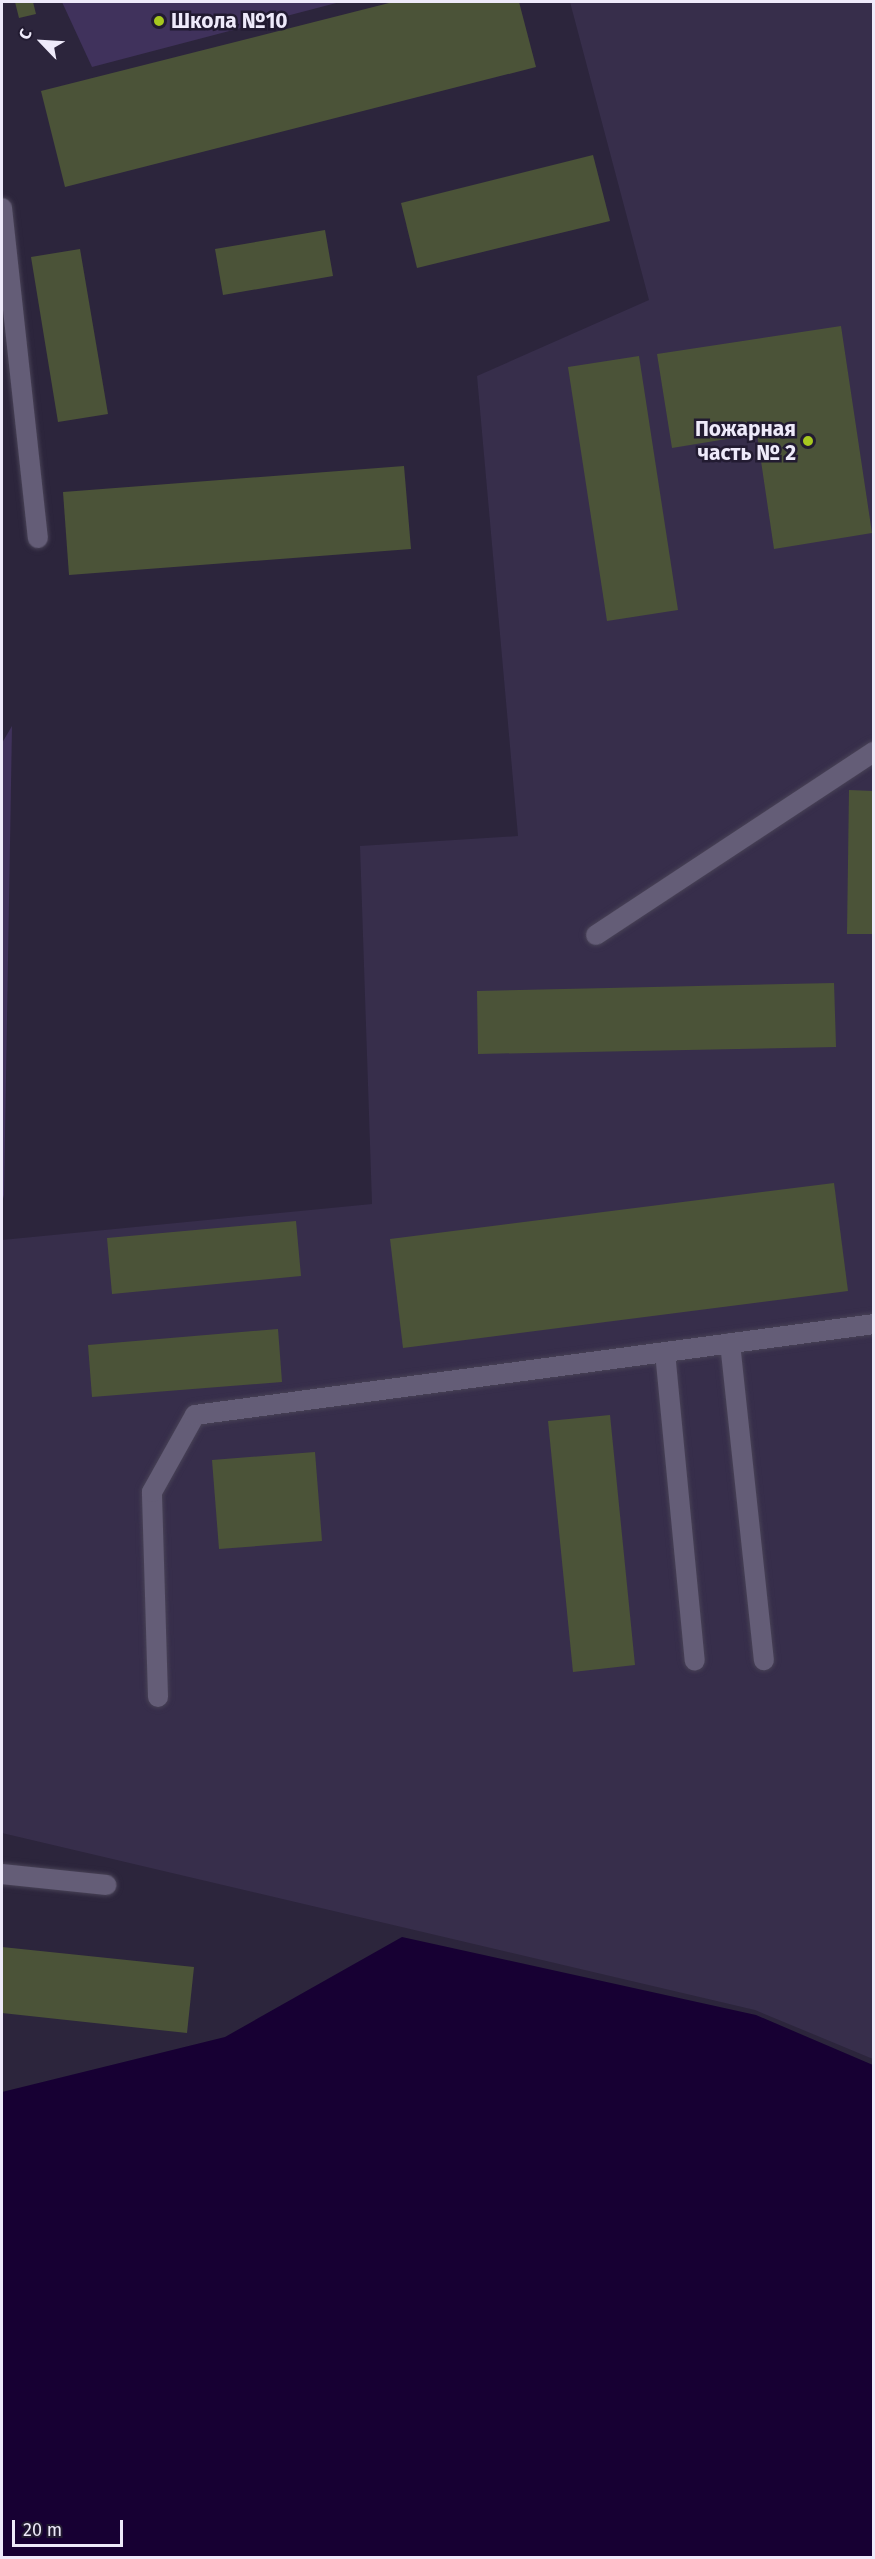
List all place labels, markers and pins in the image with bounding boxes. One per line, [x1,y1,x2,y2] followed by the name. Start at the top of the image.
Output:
[171,8,288,34] place label: Школа №10
[152,14,166,28] marker: Школа №10
[695,416,796,466] place label: Пожарная часть № 2
[801,434,815,448] marker: Пожарная часть № 2

